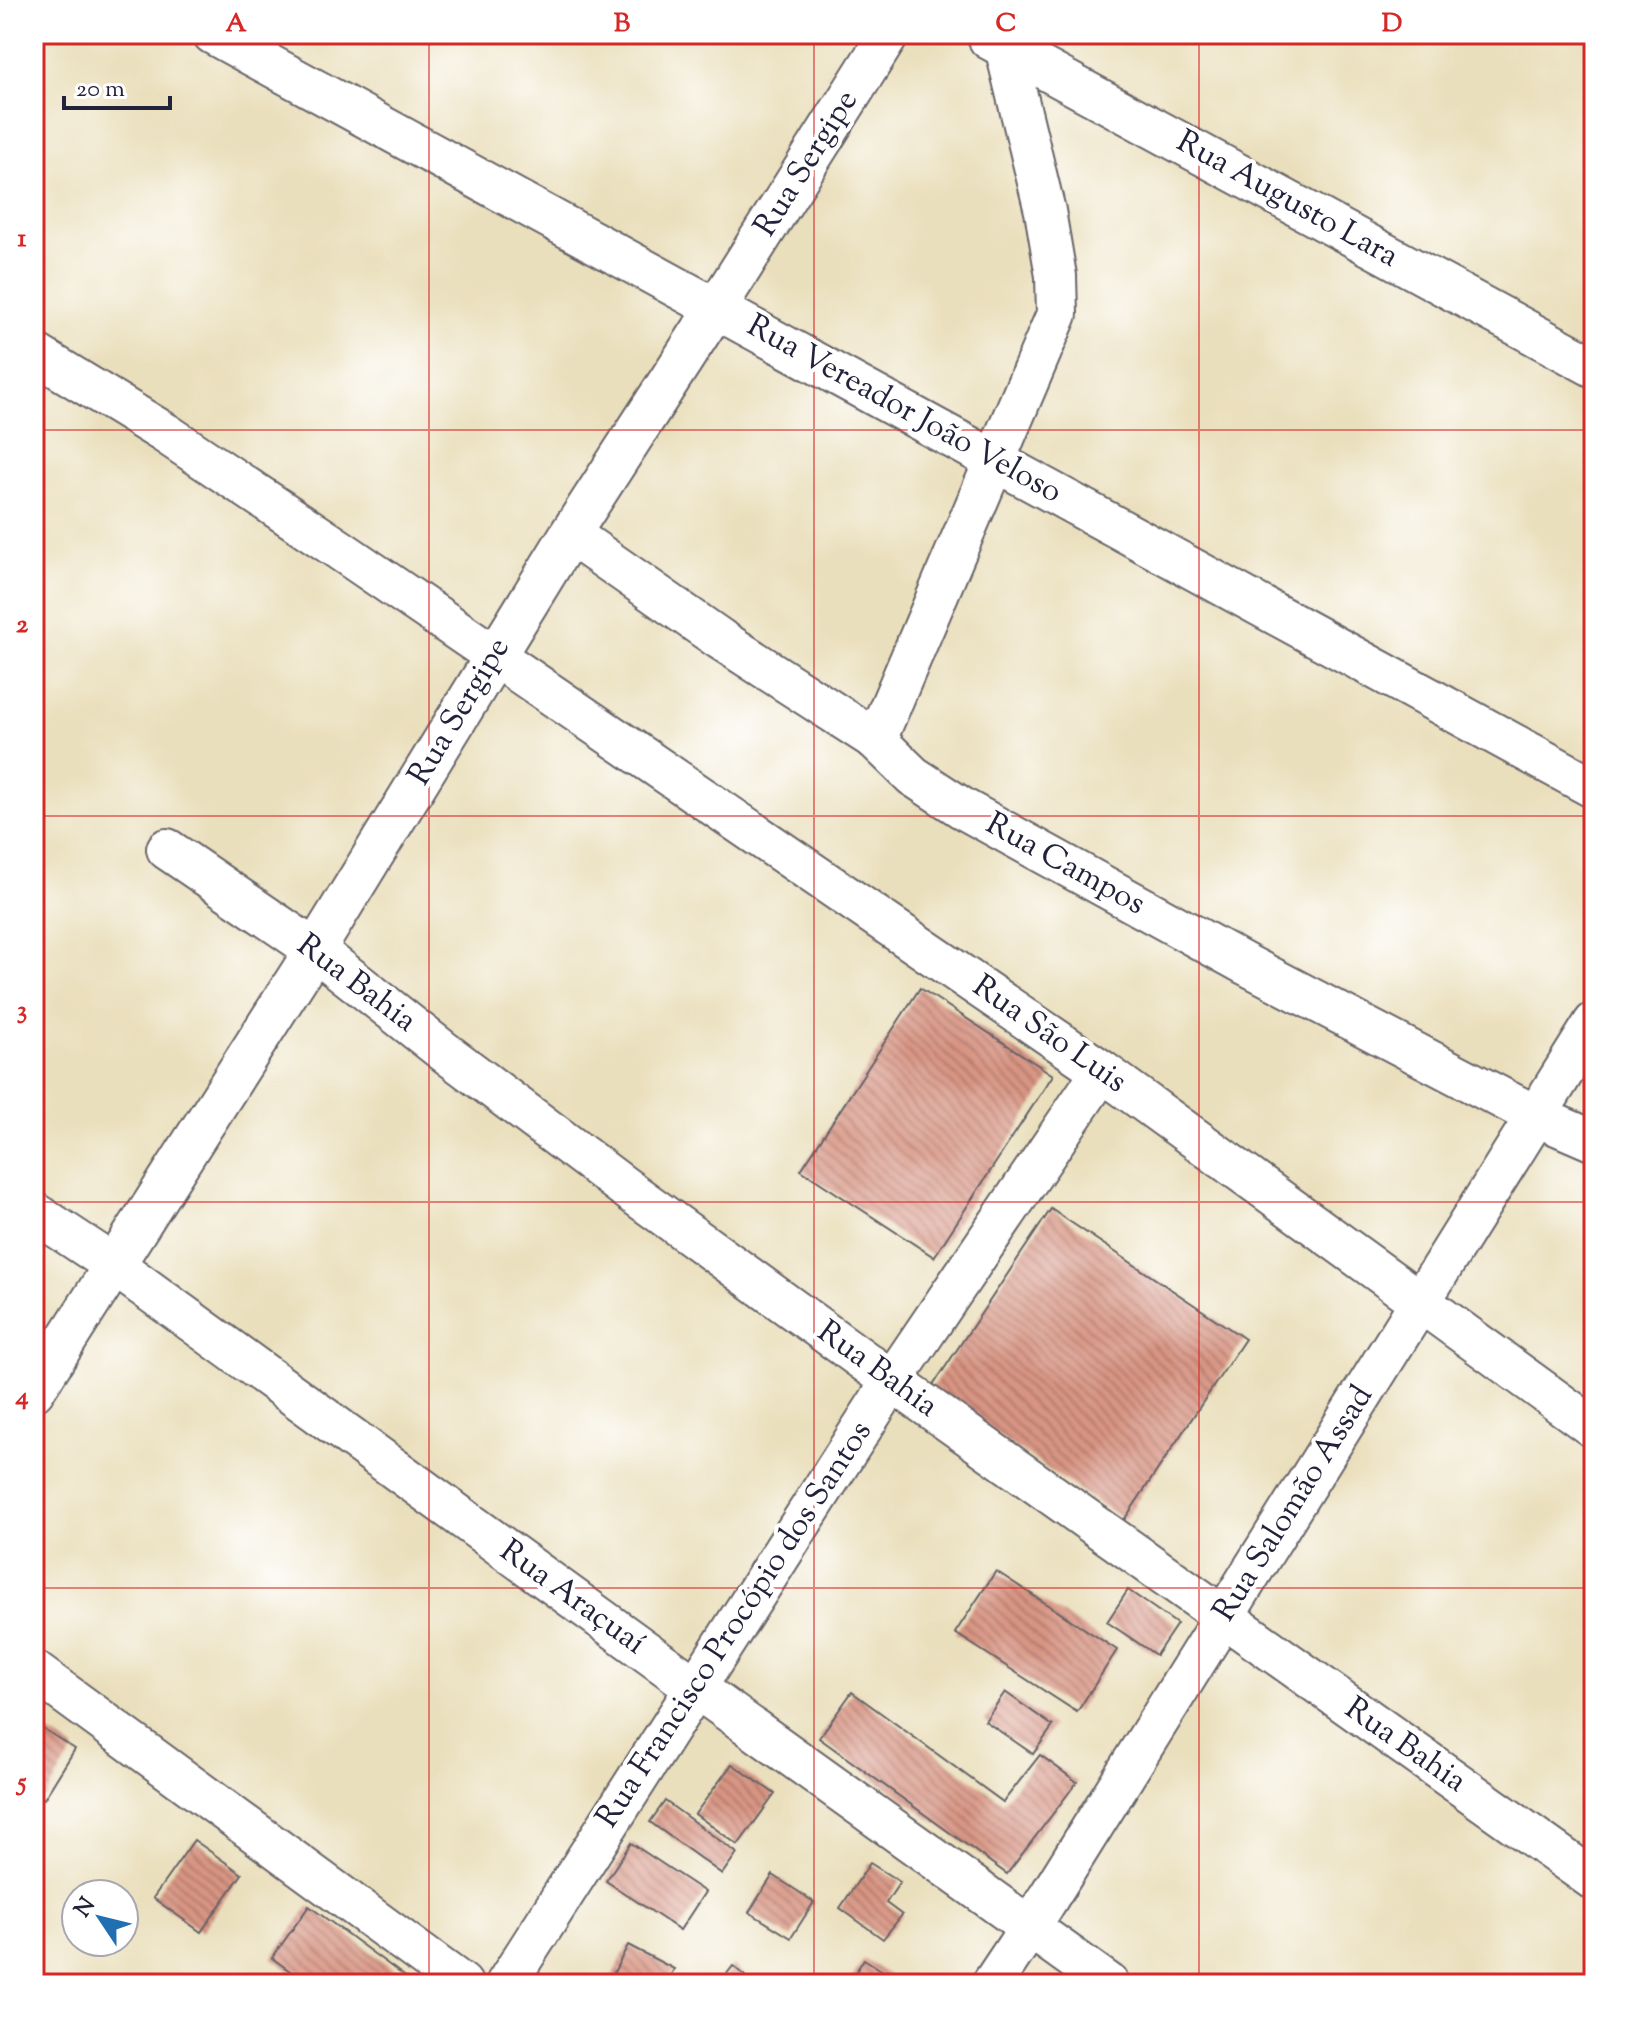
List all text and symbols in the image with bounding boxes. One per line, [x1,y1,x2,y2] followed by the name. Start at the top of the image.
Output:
[225,6,247,43] text: A
[614,6,631,43] text: B
[996,6,1016,43] text: C
[1382,6,1402,43] text: D
[64,60,170,110] scale bar
[76,73,125,107] text: 20 m
[744,82,870,246] street label: Rua Sergipe
[1168,120,1407,280] street label: Rua Augusto Lara
[18,221,27,258] text: 1
[738,304,1070,516] street label: Rua Vereador João Veloso
[16,607,29,644] text: 2
[398,629,522,795] street label: Rua Sergipe
[977,802,1153,928] street label: Rua Campos
[286,924,426,1045] street label: Rua Bahia
[962,965,1136,1105] street label: Rua São Luis
[17,993,27,1030] text: 3
[807,1310,947,1430] street label: Rua Bahia
[1203,1377,1385,1631] street label: Rua Salomão Assad
[14,1379,29,1416] text: 4
[586,1412,884,1838] street label: Rua Francisco Procópio dos Santos
[490,1529,654,1667] street label: Rua Araçuaí
[1335,1687,1476,1805] street label: Rua Bahia
[16,1765,27,1802] text: 5
[60,1878,140,1958] north arrow
[68,1892,104,1925] text: N

